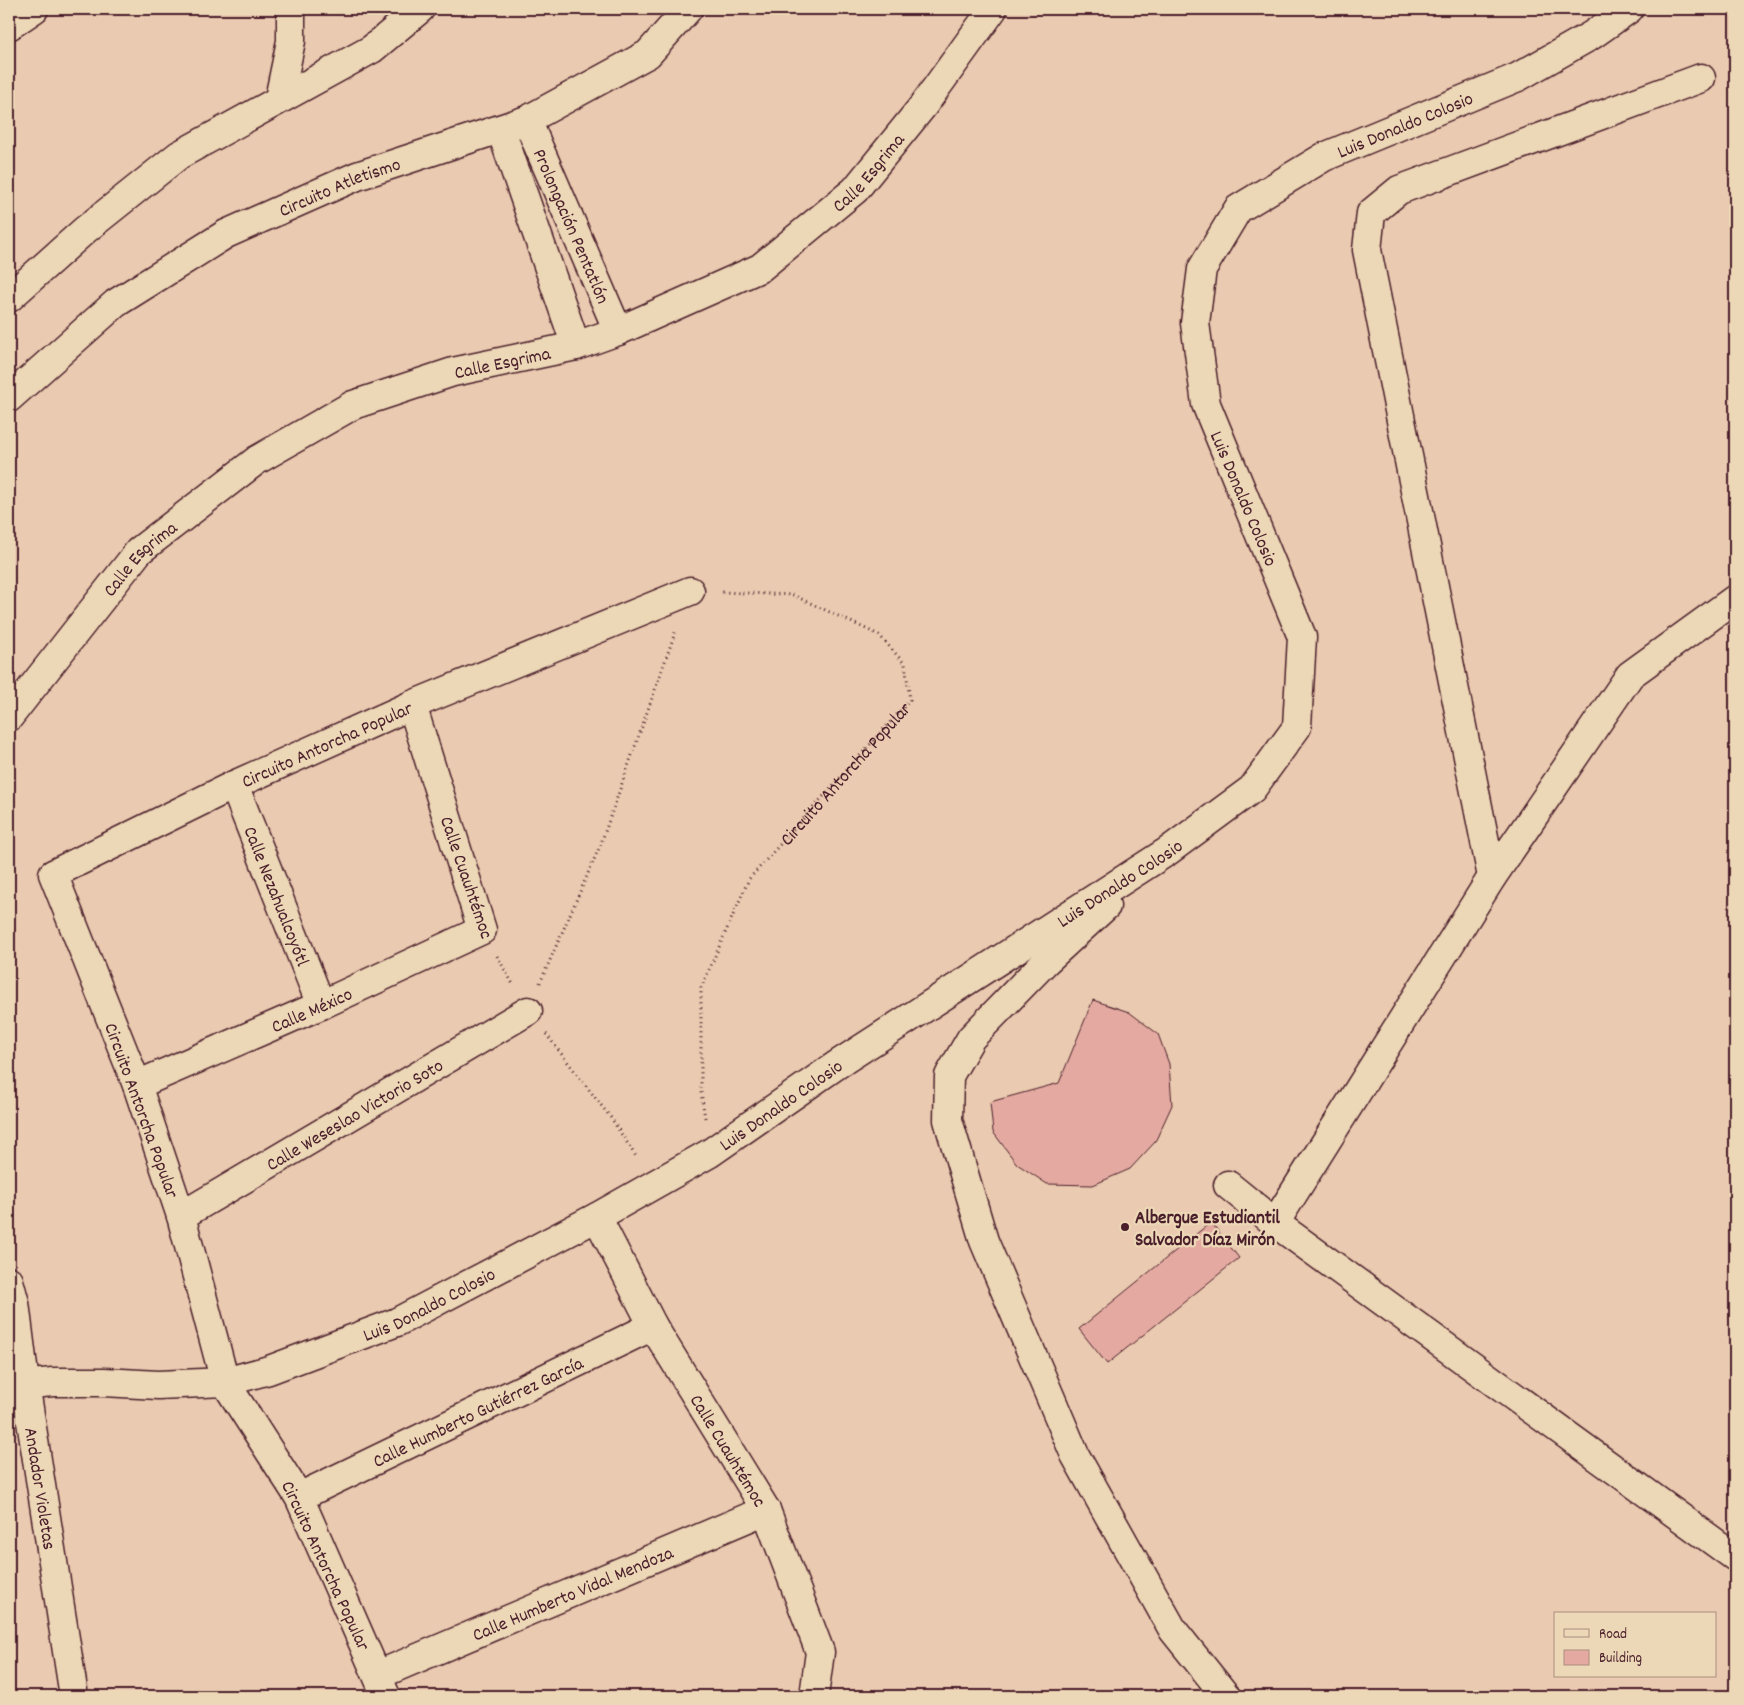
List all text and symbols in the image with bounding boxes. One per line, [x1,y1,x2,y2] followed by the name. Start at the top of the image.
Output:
[1334,87,1478,167] street label: Luis Donaldo Colosio
[828,128,913,220] street label: Calle Esgrima
[524,145,615,309] street label: Prolongación Pentatlón
[275,153,405,226] street label: Circuito Atletismo
[452,342,554,388] street label: Calle Esgrima
[1201,427,1282,571] street label: Luis Donaldo Colosio
[98,516,185,604] street label: Calle Esgrima
[238,696,418,797] street label: Circuito Antorcha Popular
[775,698,919,853] street label: Circuito Antorcha Popular
[431,813,498,943] street label: Calle Cuauhtémoc
[235,823,314,971] street label: Calle Nezahualcoyótl
[1053,834,1190,936] street label: Luis Donaldo Colosio
[268,982,358,1042] street label: Calle México
[95,1020,184,1203] street label: Circuito Antorcha Popular
[262,1054,449,1180] street label: Calle Weseslao Victorio Soto
[715,1055,849,1159] street label: Luis Donaldo Colosio
[1135,1206,1280,1255] place label: Albergue Estudiantil Salvador Díaz Mirón
[1119,1221,1131,1233] marker: Albergue Estudiantil Salvador Díaz Mirón
[360,1263,501,1351] street label: Luis Donaldo Colosio
[369,1351,590,1476] street label: Calle Humberto Gutiérrez García
[681,1390,771,1513] street label: Calle Cuauhtémoc
[15,1426,61,1552] street label: Andador Violetas
[273,1477,375,1656] street label: Circuito Antorcha Popular
[469,1541,679,1650] street label: Calle Humberto Vidal Mendoza
[1554,1612,1716,1678] legend
[1599,1624,1627,1646] text: Road
[1599,1648,1642,1670] text: Building

